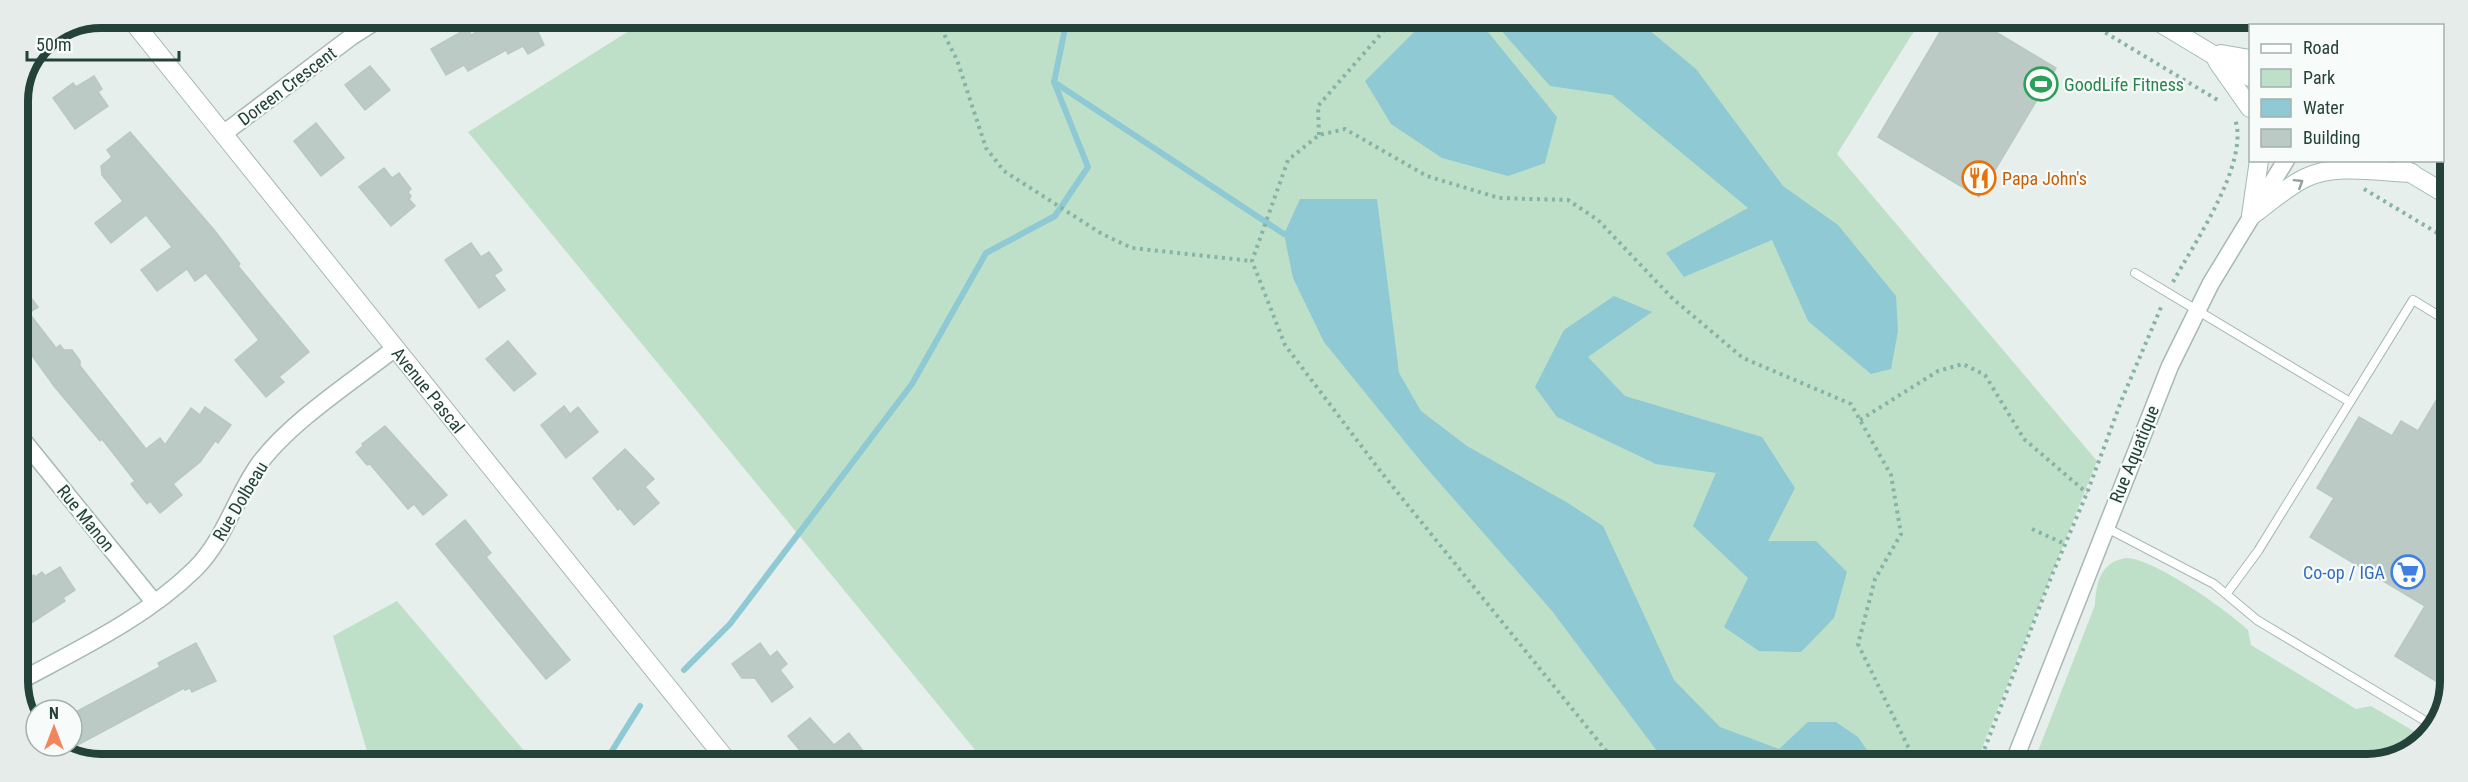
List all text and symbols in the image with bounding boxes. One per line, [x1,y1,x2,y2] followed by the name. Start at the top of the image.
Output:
[27,24,178,62] scale bar
[2249,24,2444,162] legend
[36,34,71,55] text: 50 m
[2303,37,2339,58] text: Road
[234,42,340,130] street label: Doreen Crescent
[2023,66,2059,102] sports icon: GoodLife Fitness
[2303,67,2335,88] text: Park
[2064,74,2184,95] place label: GoodLife Fitness
[2303,97,2345,118] text: Water
[2303,127,2360,148] text: Building
[1961,160,1997,196] restaurant icon: Papa John's
[2002,168,2087,189] place label: Papa John's
[2292,179,2303,190] one-way arrow
[388,343,470,437] street label: Avenue Pascal
[2105,402,2163,506] street label: Rue Aquatique
[208,457,272,545] street label: Rue Dolbeau
[53,480,119,556] street label: Rue Manon
[2390,554,2426,590] supermarket icon: Co-op / IGA
[2303,562,2386,583] place label: Co-op / IGA
[24,698,84,758] north arrow
[49,704,59,723] text: N

